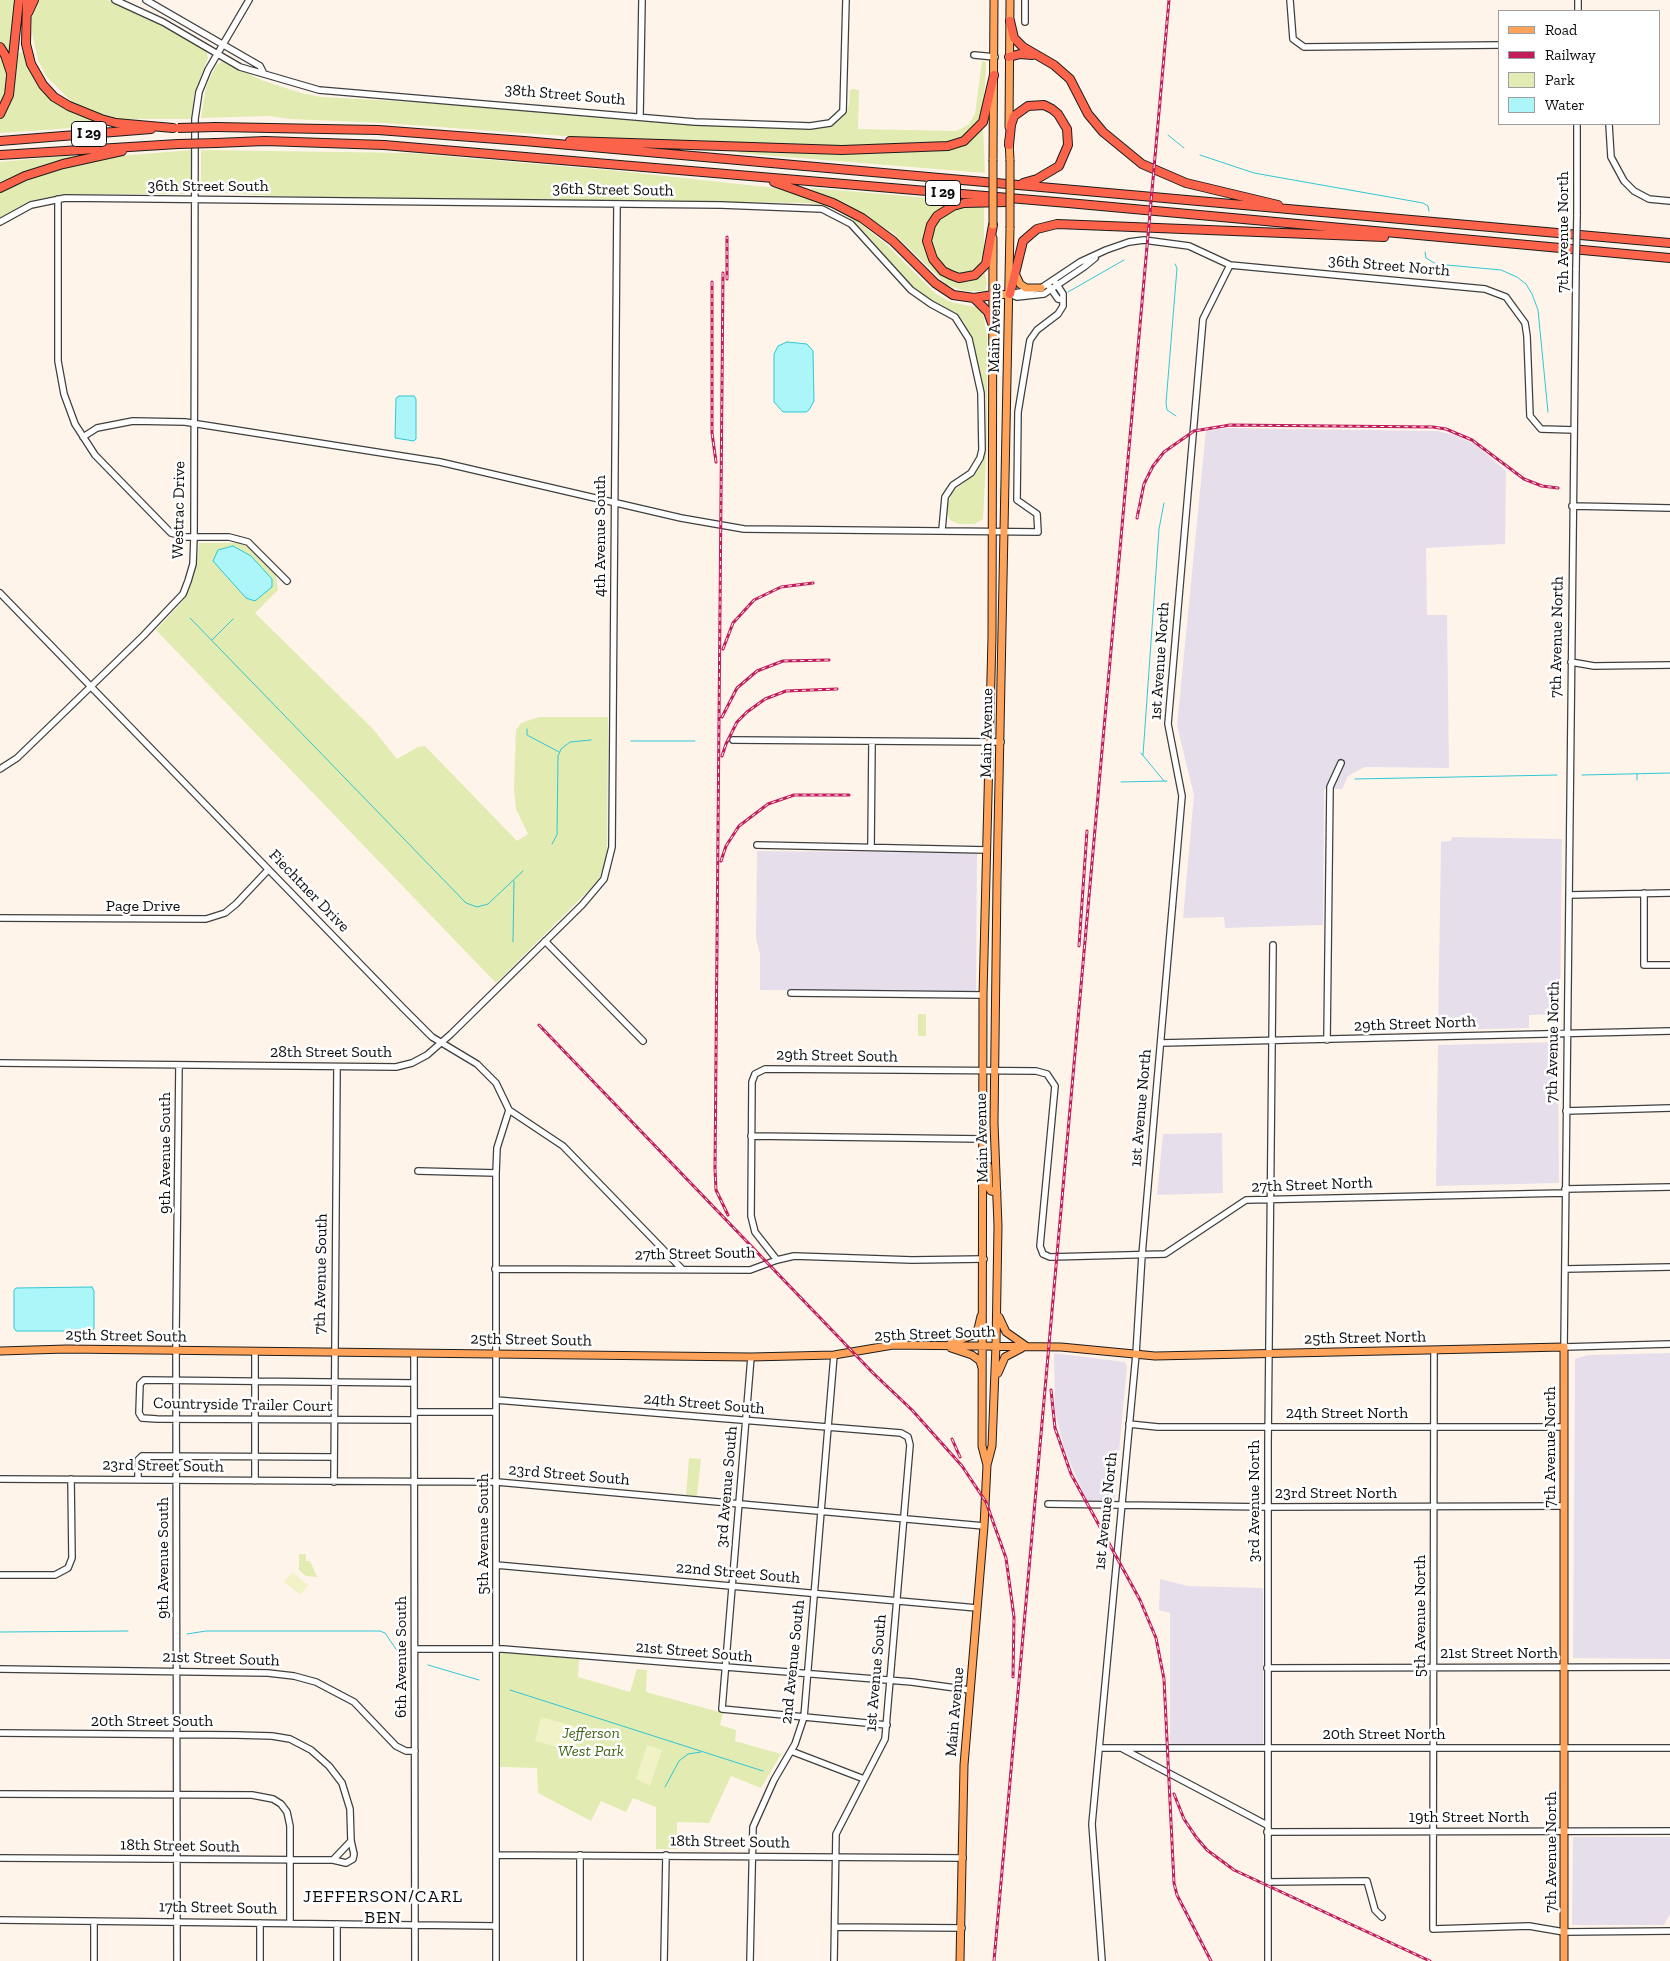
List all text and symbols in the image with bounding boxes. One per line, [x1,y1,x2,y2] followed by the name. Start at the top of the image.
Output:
[1498,10,1660,125] legend
[1545,21,1577,39] text: Road
[1545,46,1596,64] text: Railway
[1545,71,1575,89] text: Park
[504,80,626,110] street label: 38th Street South
[1545,96,1585,114] text: Water
[72,122,106,146] road number: I 29
[1553,171,1573,293] street label: 7th Avenue North
[147,176,269,196] street label: 36th Street South
[552,179,674,201] street label: 36th Street South
[926,180,960,206] road number: I 29
[1327,251,1451,281] street label: 36th Street North
[985,283,1005,373] street label: Main Avenue
[169,461,189,559] street label: Westrac Drive
[590,475,610,597] street label: 4th Avenue South
[1546,576,1568,698] street label: 7th Avenue North
[1146,601,1174,721] street label: 1st Avenue North
[977,688,997,778] street label: Main Avenue
[265,846,353,936] street label: Fiechtner Drive
[106,896,180,916] street label: Page Drive
[1542,981,1564,1103] street label: 7th Avenue North
[1354,1012,1476,1036] street label: 29th Street North
[270,1042,392,1062] street label: 28th Street South
[776,1045,898,1067] street label: 29th Street South
[1126,1048,1156,1168] street label: 1st Avenue North
[155,1092,175,1214] street label: 9th Avenue South
[972,1093,992,1183] street label: Main Avenue
[1251,1173,1373,1197] street label: 27th Street North
[310,1213,332,1335] street label: 7th Avenue South
[634,1243,756,1265] street label: 27th Street South
[874,1322,996,1346] street label: 25th Street South
[65,1325,187,1347] street label: 25th Street South
[1304,1327,1426,1349] street label: 25th Street North
[470,1329,592,1351] street label: 25th Street South
[1540,1386,1560,1508] street label: 7th Avenue North
[642,1389,766,1419] street label: 24th Street South
[153,1394,333,1416] street label: Countryside Trailer Court
[1286,1403,1408,1423] street label: 24th Street North
[712,1425,742,1549] street label: 3rd Avenue South
[1244,1440,1264,1562] street label: 3rd Avenue North
[1090,1451,1122,1571] street label: 1st Avenue North
[102,1455,224,1477] street label: 23rd Street South
[508,1460,630,1490] street label: 23rd Street South
[473,1473,493,1595] street label: 5th Avenue South
[1275,1483,1397,1503] street label: 23rd Street North
[153,1497,173,1619] street label: 9th Avenue South
[1410,1555,1430,1677] street label: 5th Avenue North
[675,1558,801,1588] street label: 22nd Street South
[391,1596,411,1718] street label: 6th Avenue South
[777,1599,809,1725] street label: 2nd Avenue South
[861,1614,891,1732] street label: 1st Avenue South
[635,1637,753,1667] street label: 21st Street South
[1440,1643,1558,1663] street label: 21st Street North
[162,1647,280,1671] street label: 21st Street South
[942,1667,968,1757] street label: Main Avenue
[91,1711,213,1731] street label: 20th Street South
[558,1723,624,1761] park label: Jefferson West Park
[1322,1724,1446,1744] street label: 20th Street North
[1541,1791,1561,1913] street label: 7th Avenue North
[1409,1807,1529,1827] street label: 19th Street North
[670,1831,790,1853] street label: 18th Street South
[120,1835,240,1857] street label: 18th Street South
[301,1886,465,1928] district label: JEFFERSON/CARL BEN
[159,1897,277,1919] street label: 17th Street South

